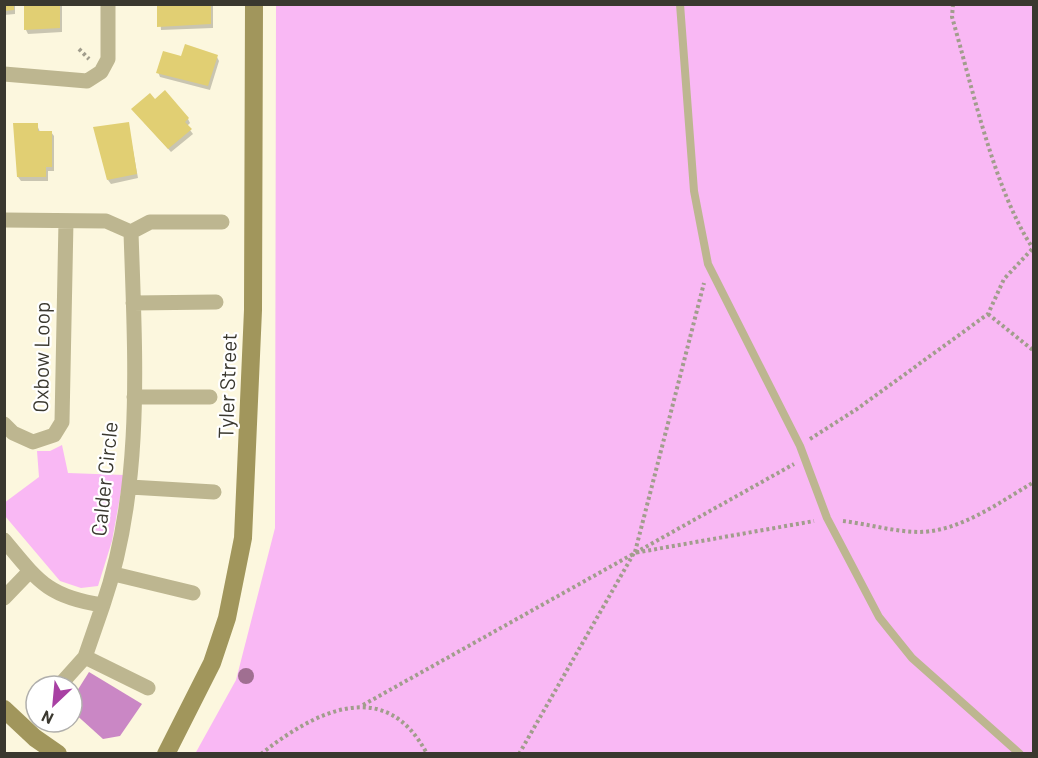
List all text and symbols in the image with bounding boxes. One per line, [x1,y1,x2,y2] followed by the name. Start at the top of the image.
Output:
[27,301,54,413] street label: Oxbow Loop
[212,332,241,439] street label: Tyler Street
[85,420,122,537] street label: Calder Circle
[24,674,84,734] north arrow
[38,707,56,729] text: N

